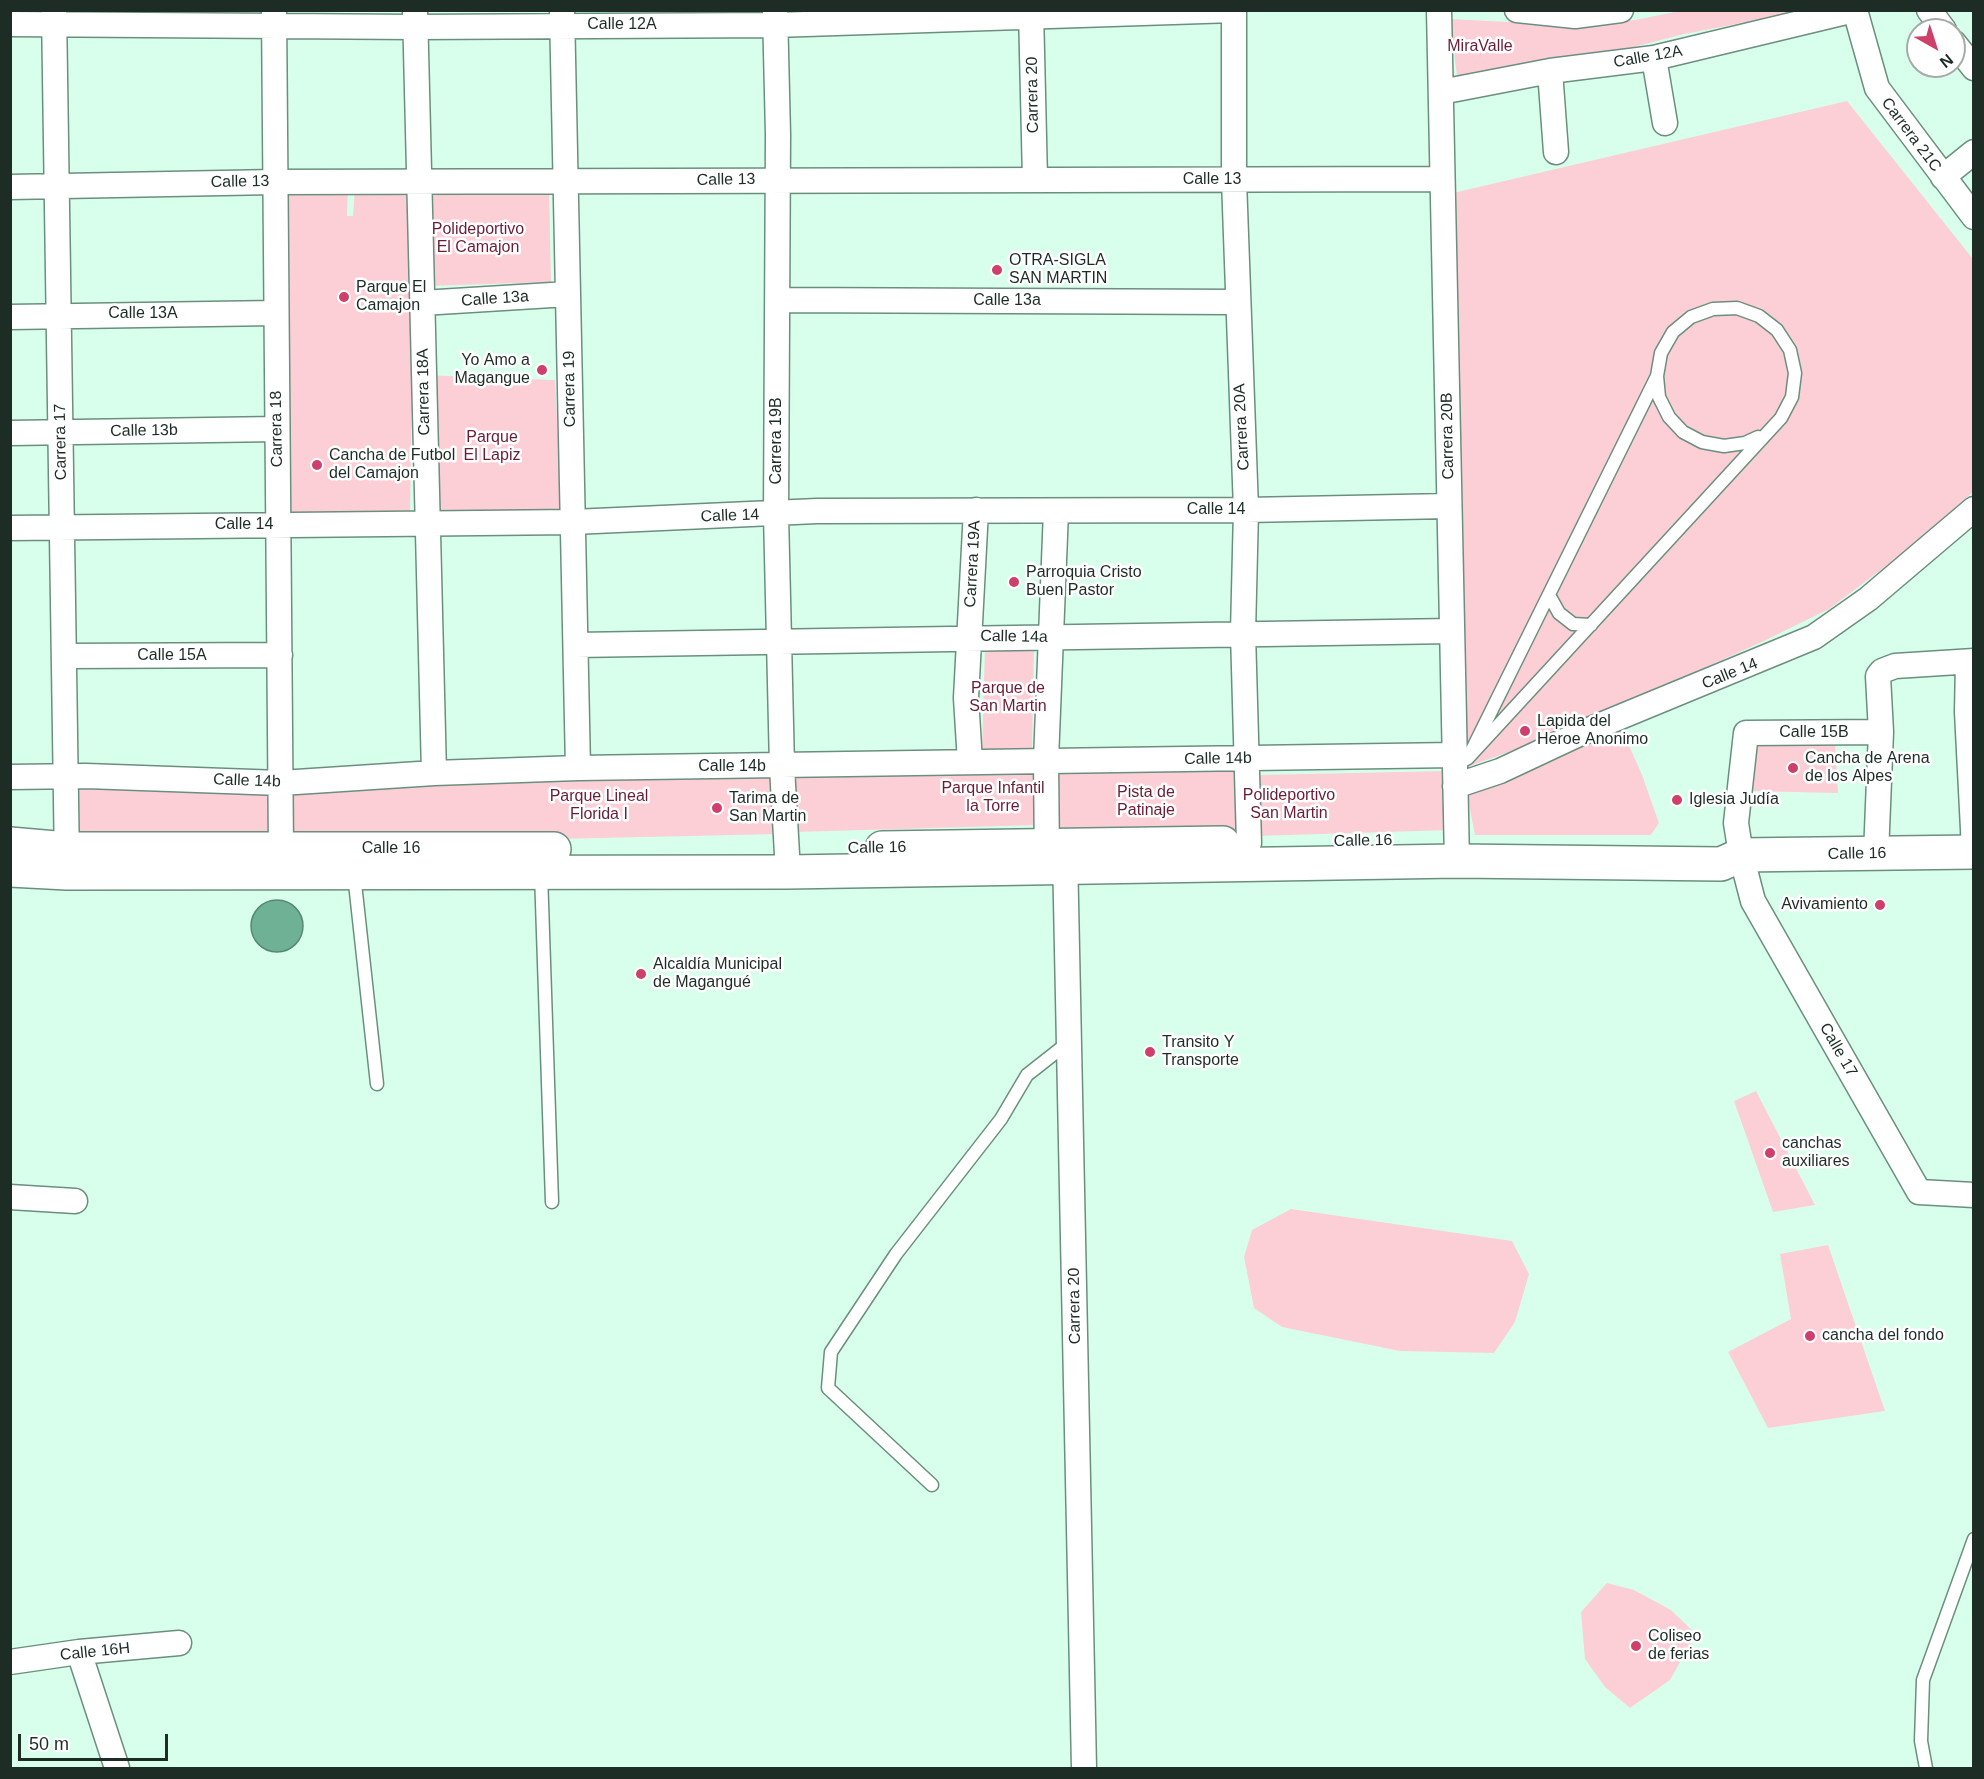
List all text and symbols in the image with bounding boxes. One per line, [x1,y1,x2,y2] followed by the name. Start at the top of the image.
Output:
[587,15,657,35] street label: Calle 12A
[1906,18,1966,78] north arrow
[1447,37,1513,57] park label: MiraValle
[1612,42,1684,72] street label: Calle 12A
[1937,51,1956,71] text: N
[1023,57,1043,133] street label: Carrera 20
[1877,94,1945,176] street label: Carrera 21C
[696,170,756,190] street label: Calle 13
[1183,170,1241,190] street label: Calle 13
[210,172,270,192] street label: Calle 13
[432,220,524,258] park label: Polideportivo El Camajon
[1009,251,1107,289] place label: OTRA-SIGLA SAN MARTIN
[990,263,1004,277] marker: OTRA-SIGLA SAN MARTIN
[356,278,426,316] place label: Parque El Camajon
[461,287,529,311] street label: Calle 13a
[337,290,351,304] marker: Parque El Camajon
[973,291,1041,311] street label: Calle 13a
[108,304,178,324] street label: Calle 13A
[414,348,434,436] street label: Carrera 18A
[454,351,530,389] place label: Yo Amo a Magangue
[560,351,580,427] street label: Carrera 19
[535,363,549,377] marker: Yo Amo a Magangue
[1230,383,1254,471] street label: Carrera 20A
[267,391,287,467] street label: Carrera 18
[1438,392,1458,480] street label: Carrera 20B
[767,397,787,485] street label: Carrera 19B
[51,404,71,480] street label: Carrera 17
[110,421,178,441] street label: Calle 13b
[464,428,520,466] park label: Parque El Lapiz
[329,446,455,484] place label: Cancha de Futbol del Camajon
[310,458,324,472] marker: Cancha de Futbol del Camajon
[1187,500,1245,520] street label: Calle 14
[700,505,760,527] street label: Calle 14
[215,515,273,535] street label: Calle 14
[961,520,985,608] street label: Carrera 19A
[1026,563,1142,601] place label: Parroquia Cristo Buen Pastor
[1007,575,1021,589] marker: Parroquia Cristo Buen Pastor
[980,627,1048,647] street label: Calle 14a
[137,646,207,666] street label: Calle 15A
[1699,654,1761,694] street label: Calle 14
[969,679,1047,717] park label: Parque de San Martin
[1537,712,1648,750] place label: Lapida del Heroe Anonimo
[1779,723,1849,743] street label: Calle 15B
[1518,724,1532,738] marker: Lapida del Heroe Anonimo
[1184,749,1252,769] street label: Calle 14b
[1805,749,1930,787] place label: Cancha de Arena de los Alpes
[698,757,766,777] street label: Calle 14b
[1786,761,1800,775] marker: Cancha de Arena de los Alpes
[213,770,281,792] street label: Calle 14b
[941,779,1045,817] park label: Parque Infantil la Torre
[1117,783,1175,821] park label: Pista de Patinaje
[1243,786,1335,824] park label: Polideportivo San Martin
[550,787,648,825] park label: Parque Lineal Florida I
[729,789,806,827] place label: Tarima de San Martin
[1689,790,1779,810] place label: Iglesia Judía
[1670,793,1684,807] marker: Iglesia Judía
[710,801,724,815] marker: Tarima de San Martin
[1333,831,1393,851] street label: Calle 16
[847,838,907,858] street label: Calle 16
[362,839,420,859] street label: Calle 16
[1827,844,1887,864] street label: Calle 16
[1781,895,1868,915] place label: Avivamiento
[1873,898,1887,912] marker: Avivamiento
[653,955,782,993] place label: Alcaldía Municipal de Magangué
[634,967,648,981] marker: Alcaldía Municipal de Magangué
[1815,1020,1861,1080] street label: Calle 17
[1162,1033,1239,1071] place label: Transito Y Transporte
[1143,1045,1157,1059] marker: Transito Y Transporte
[1782,1134,1850,1172] place label: canchas auxiliares
[1763,1146,1777,1160] marker: canchas auxiliares
[1065,1268,1085,1344] street label: Carrera 20
[1822,1326,1944,1346] place label: cancha del fondo
[1803,1329,1817,1343] marker: cancha del fondo
[1648,1627,1709,1665] place label: Coliseo de ferias
[59,1639,131,1665] street label: Calle 16H
[1629,1639,1643,1653] marker: Coliseo de ferias
[21,1722,171,1760] scale bar
[29,1734,69,1754] text: 50 m

